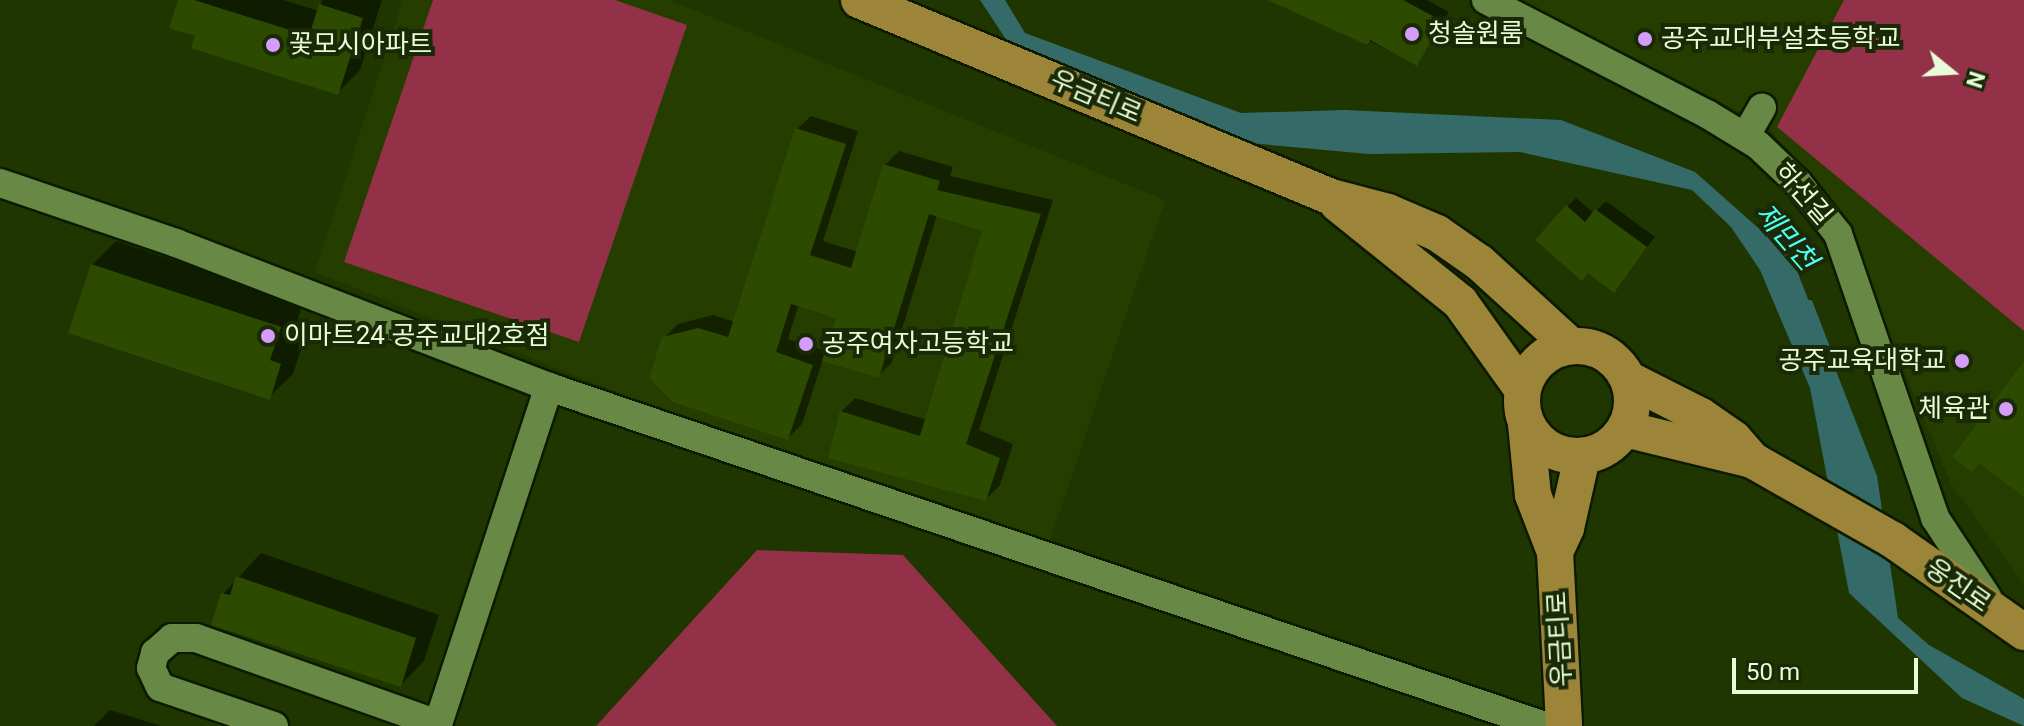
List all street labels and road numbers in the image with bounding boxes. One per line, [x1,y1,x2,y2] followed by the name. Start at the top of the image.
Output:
[1046,64,1146,130] street label: 우금티로
[1768,157,1838,231] street label: 하선길
[1920,553,1996,619] street label: 웅진로
[1542,590,1578,688] street label: 우금티로

